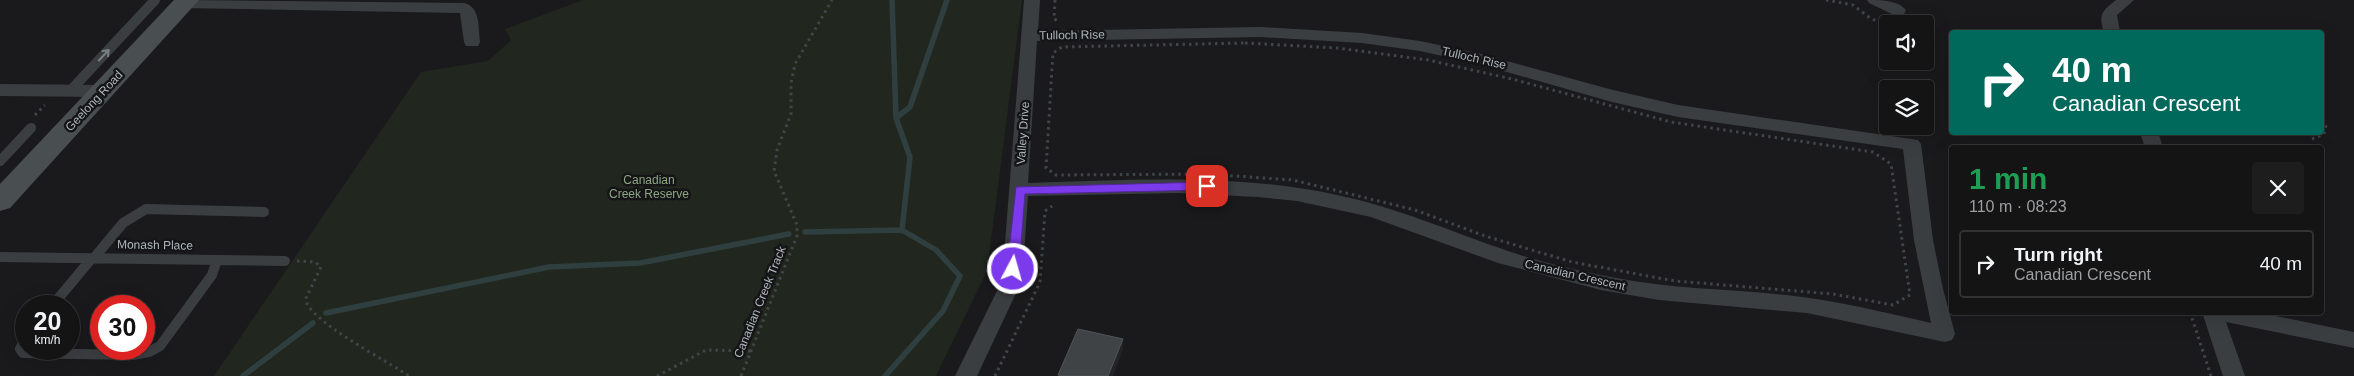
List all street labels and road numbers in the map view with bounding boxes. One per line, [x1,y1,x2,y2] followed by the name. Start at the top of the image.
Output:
[1039,27,1105,43] street label: Tulloch Rise
[1440,44,1508,72] street label: Tulloch Rise
[62,68,126,134] street label: Geelong Road
[1014,101,1032,165] street label: Valley Drive
[117,237,193,253] street label: Monash Place
[731,243,789,360] street label: Canadian Creek Track
[1523,257,1627,294] street label: Canadian Crescent

